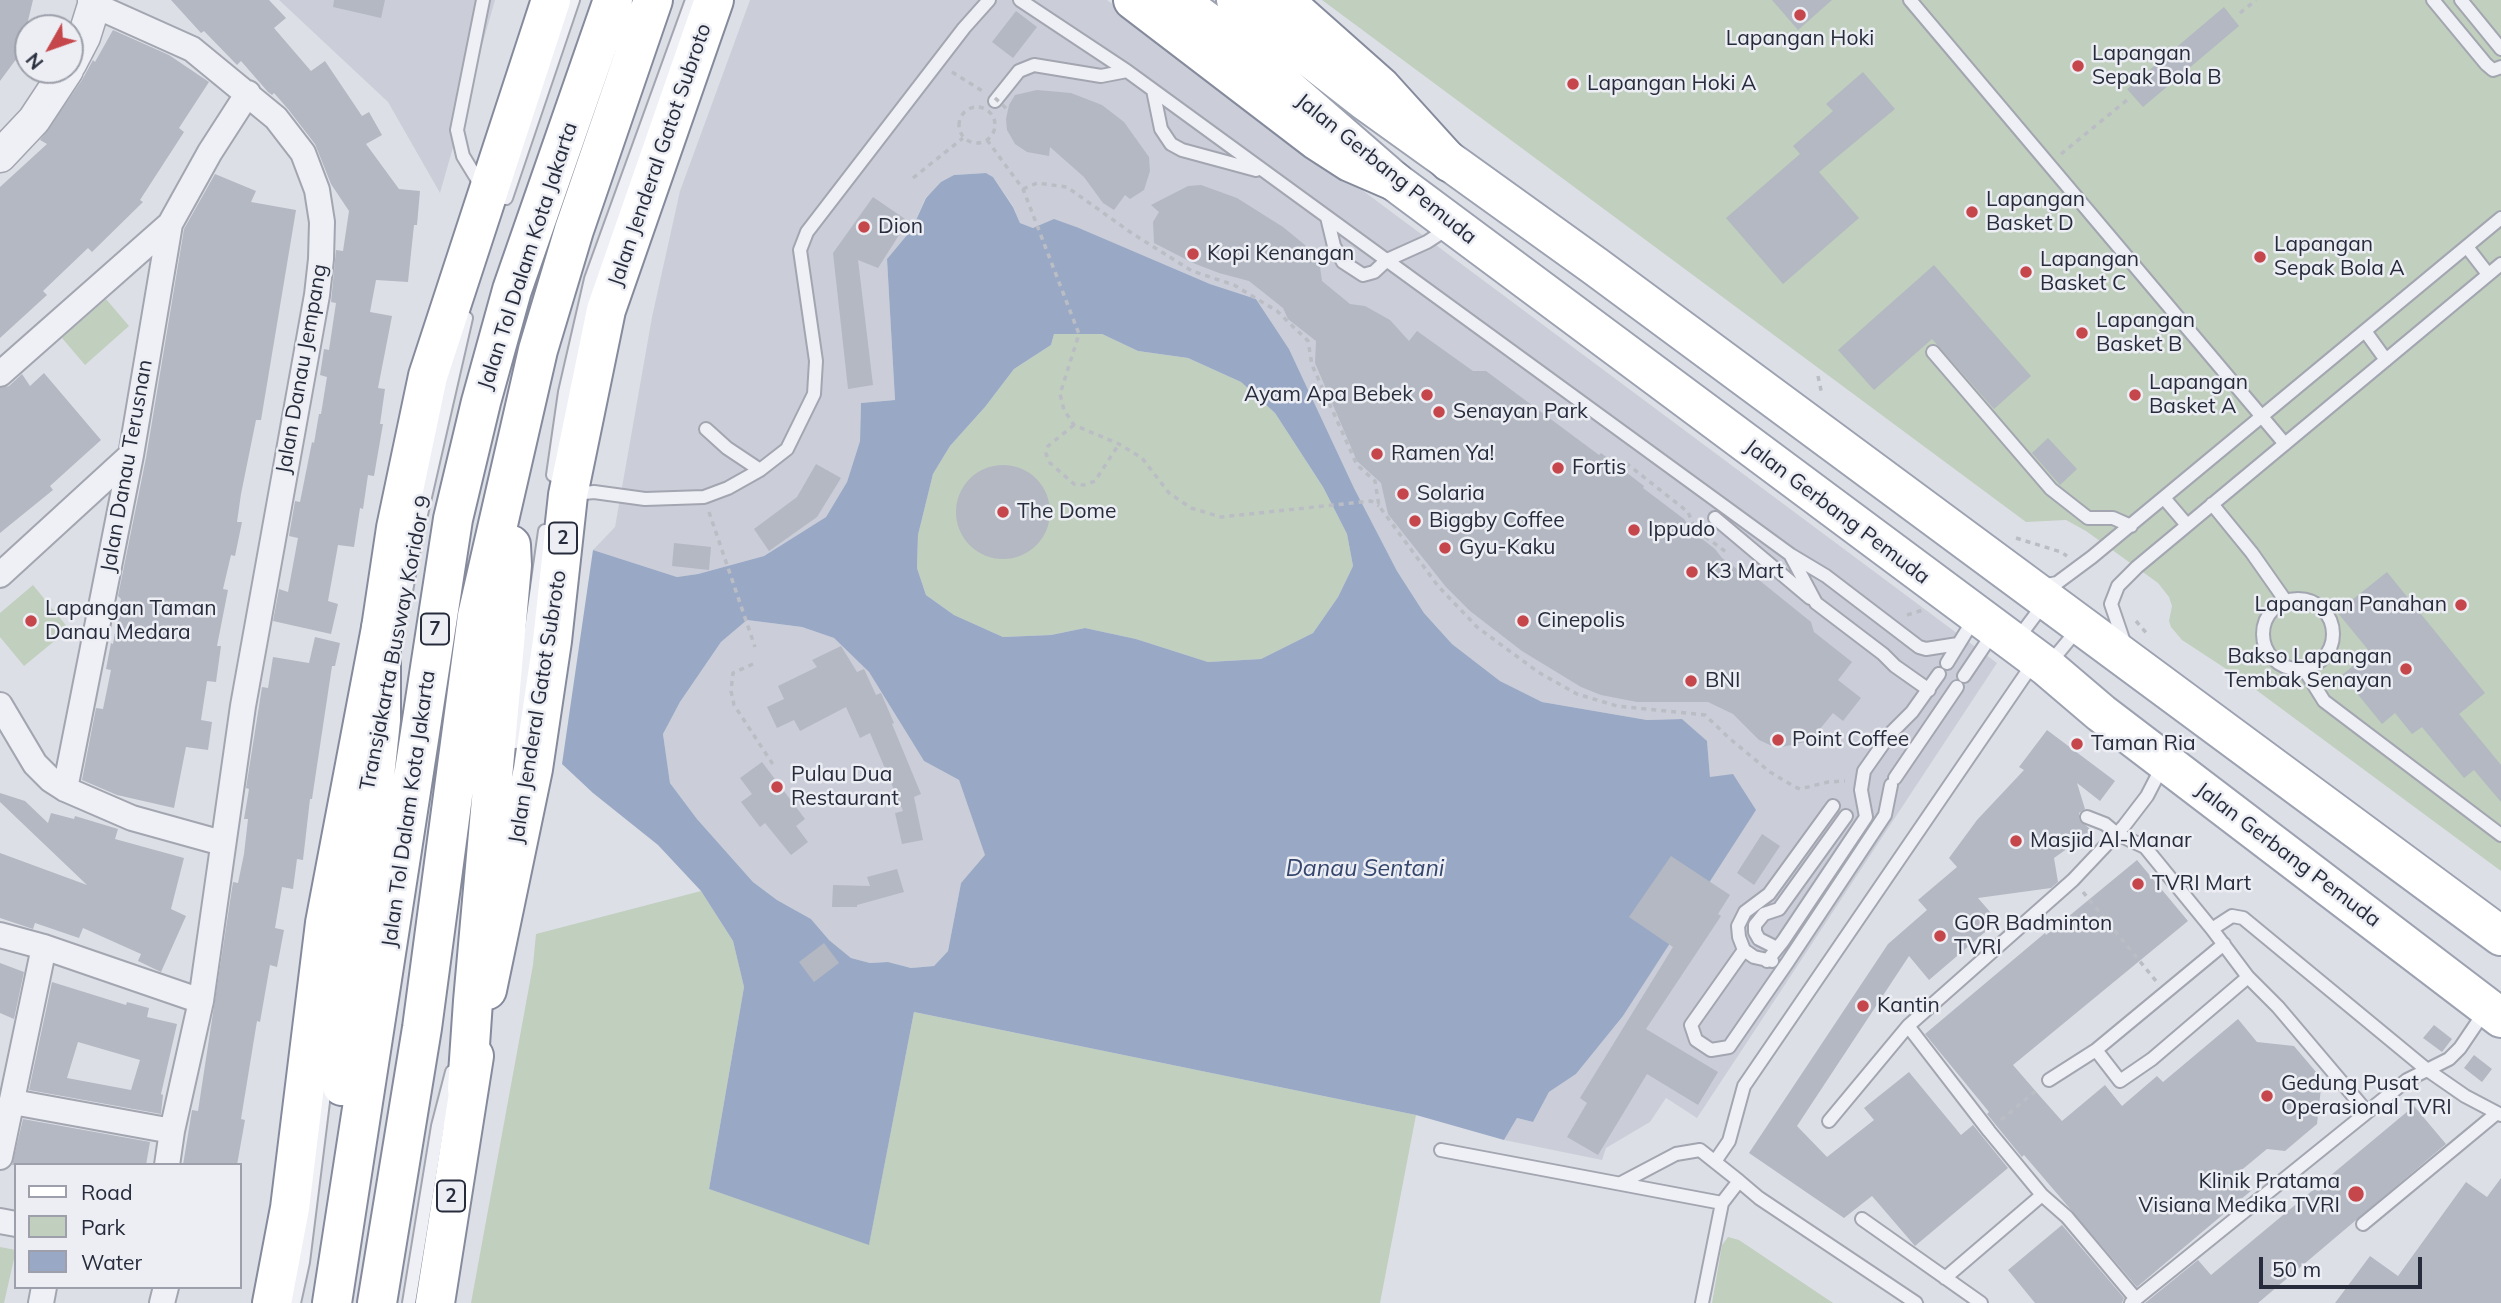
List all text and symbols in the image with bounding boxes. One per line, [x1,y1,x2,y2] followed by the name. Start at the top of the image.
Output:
[1792,7,1808,23] marker: Lapangan Hoki
[14,14,84,84] north arrow
[603,20,717,290] street label: Jalan Jenderal Gatot Subroto
[1726,26,1874,52] place label: Lapangan Hoki
[2092,41,2222,91] place label: Lapangan Sepak Bola B
[21,48,48,74] text: N
[2070,58,2086,74] marker: Lapangan Sepak Bola B
[1587,71,1756,97] place label: Lapangan Hoki A
[1565,76,1581,92] marker: Lapangan Hoki A
[1291,88,1481,250] street label: Jalan Gerbang Pemuda
[473,119,583,393] street label: Jalan Tol Dalam Kota Jakarta
[1986,187,2085,237] place label: Lapangan Basket D
[1964,204,1980,220] marker: Lapangan Basket D
[878,214,923,240] place label: Dion
[856,219,872,235] marker: Dion
[2274,232,2405,282] place label: Lapangan Sepak Bola A
[1207,241,1354,267] place label: Kopi Kenangan
[1185,246,1201,262] marker: Kopi Kenangan
[2040,247,2139,297] place label: Lapangan Basket C
[2252,249,2268,265] marker: Lapangan Sepak Bola A
[271,262,333,476] street label: Jalan Danau Jempang
[2018,264,2034,280] marker: Lapangan Basket C
[2096,308,2195,358] place label: Lapangan Basket B
[2074,325,2090,341] marker: Lapangan Basket B
[96,358,158,574] street label: Jalan Danau Terusnan
[2149,370,2248,420] place label: Lapangan Basket A
[1244,382,1413,408] place label: Ayam Apa Bebek
[1419,387,1435,403] marker: Ayam Apa Bebek
[2127,387,2143,403] marker: Lapangan Basket A
[1453,399,1588,425] place label: Senayan Park
[1431,404,1447,420] marker: Senayan Park
[1739,434,1935,590] street label: Jalan Gerbang Pemuda
[1391,441,1494,467] place label: Ramen Ya!
[1369,446,1385,462] marker: Ramen Ya!
[1572,455,1626,481] place label: Fortis
[1550,460,1566,476] marker: Fortis
[1417,481,1485,507] place label: Solaria
[1395,486,1411,502] marker: Solaria
[355,493,437,793] street label: Transjakarta Busway Koridor 9
[1017,499,1116,525] place label: The Dome
[995,504,1011,520] marker: The Dome
[1429,508,1565,534] place label: Biggby Coffee
[1407,513,1423,529] marker: Biggby Coffee
[1648,517,1715,543] place label: Ippudo
[1626,522,1642,538] marker: Ippudo
[549,523,577,554] road number: 2
[1459,535,1555,561] place label: Gyu-Kaku
[1437,540,1453,556] marker: Gyu-Kaku
[1706,559,1784,585] place label: K3 Mart
[1684,564,1700,580] marker: K3 Mart
[504,568,572,846] street label: Jalan Jenderal Gatot Subroto
[2255,592,2447,618] place label: Lapangan Panahan
[45,596,217,646] place label: Lapangan Taman Danau Medara
[2453,597,2469,613] marker: Lapangan Panahan
[1537,608,1625,634] place label: Cinepolis
[23,613,39,629] marker: Lapangan Taman Danau Medara
[1515,613,1531,629] marker: Cinepolis
[421,614,449,644] road number: 7
[2224,644,2392,694] place label: Bakso Lapangan Tembak Senayan
[2398,661,2414,677] marker: Bakso Lapangan Tembak Senayan
[1705,668,1740,694] place label: BNI
[377,669,441,949] street label: Jalan Tol Dalam Kota Jakarta
[1683,673,1699,689] marker: BNI
[1792,727,1909,753] place label: Point Coffee
[2091,731,2196,757] place label: Taman Ria
[1770,732,1786,748] marker: Point Coffee
[2069,736,2085,752] marker: Taman Ria
[791,762,899,812] place label: Pulau Dua Restaurant
[2190,777,2386,933] street label: Jalan Gerbang Pemuda
[769,779,785,795] marker: Pulau Dua Restaurant
[2030,828,2192,854] place label: Masjid Al-Manar
[2008,833,2024,849] marker: Masjid Al-Manar
[1286,855,1444,883] water label: Danau Sentani
[2152,871,2251,897] place label: TVRI Mart
[2130,876,2146,892] marker: TVRI Mart
[1954,911,2112,961] place label: GOR Badminton TVRI
[1932,928,1948,944] marker: GOR Badminton TVRI
[1877,993,1940,1019] place label: Kantin
[1855,998,1871,1014] marker: Kantin
[2281,1071,2452,1121] place label: Gedung Pusat Operasional TVRI
[2259,1088,2275,1104] marker: Gedung Pusat Operasional TVRI
[14,1163,242,1289] legend
[2139,1169,2340,1219] place label: Klinik Pratama Visiana Medika TVRI
[81,1179,132,1205] text: Road
[437,1180,465,1212] road number: 2
[2346,1184,2366,1204] marker: Klinik Pratama Visiana Medika TVRI
[81,1214,125,1240] text: Park
[2263,1244,2426,1288] scale bar
[81,1249,142,1275] text: Water
[2272,1256,2321,1282] text: 50 m

